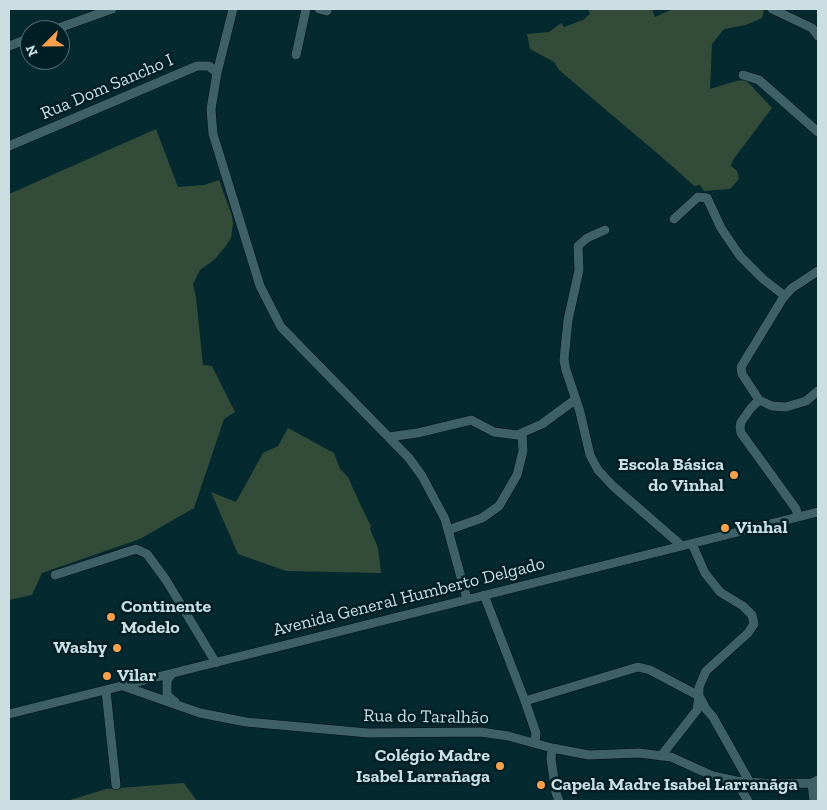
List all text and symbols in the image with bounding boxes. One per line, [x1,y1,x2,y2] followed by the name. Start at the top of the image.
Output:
[20,20,70,70] north arrow
[22,42,42,59] text: N
[38,49,176,125] street label: Rua Dom Sancho I
[618,454,724,496] place label: Escola Básica do Vinhal
[728,469,740,481] marker: Escola Básica do Vinhal
[735,517,788,539] place label: Vinhal
[719,522,731,534] marker: Vinhal
[271,553,547,641] street label: Avenida General Humberto Delgado
[121,596,211,638] place label: Continente Modelo
[105,611,117,623] marker: Continente Modelo
[53,637,107,659] place label: Washy
[111,642,123,654] marker: Washy
[117,665,156,687] place label: Vilar
[101,670,113,682] marker: Vilar
[363,705,489,729] street label: Rua do Taralhão
[356,745,490,788] place label: Colégio Madre Isabel Larrañaga
[494,760,506,772] marker: Colégio Madre Isabel Larrañaga
[551,774,798,796] place label: Capela Madre Isabel Larranãga
[535,779,547,791] marker: Capela Madre Isabel Larranãga

